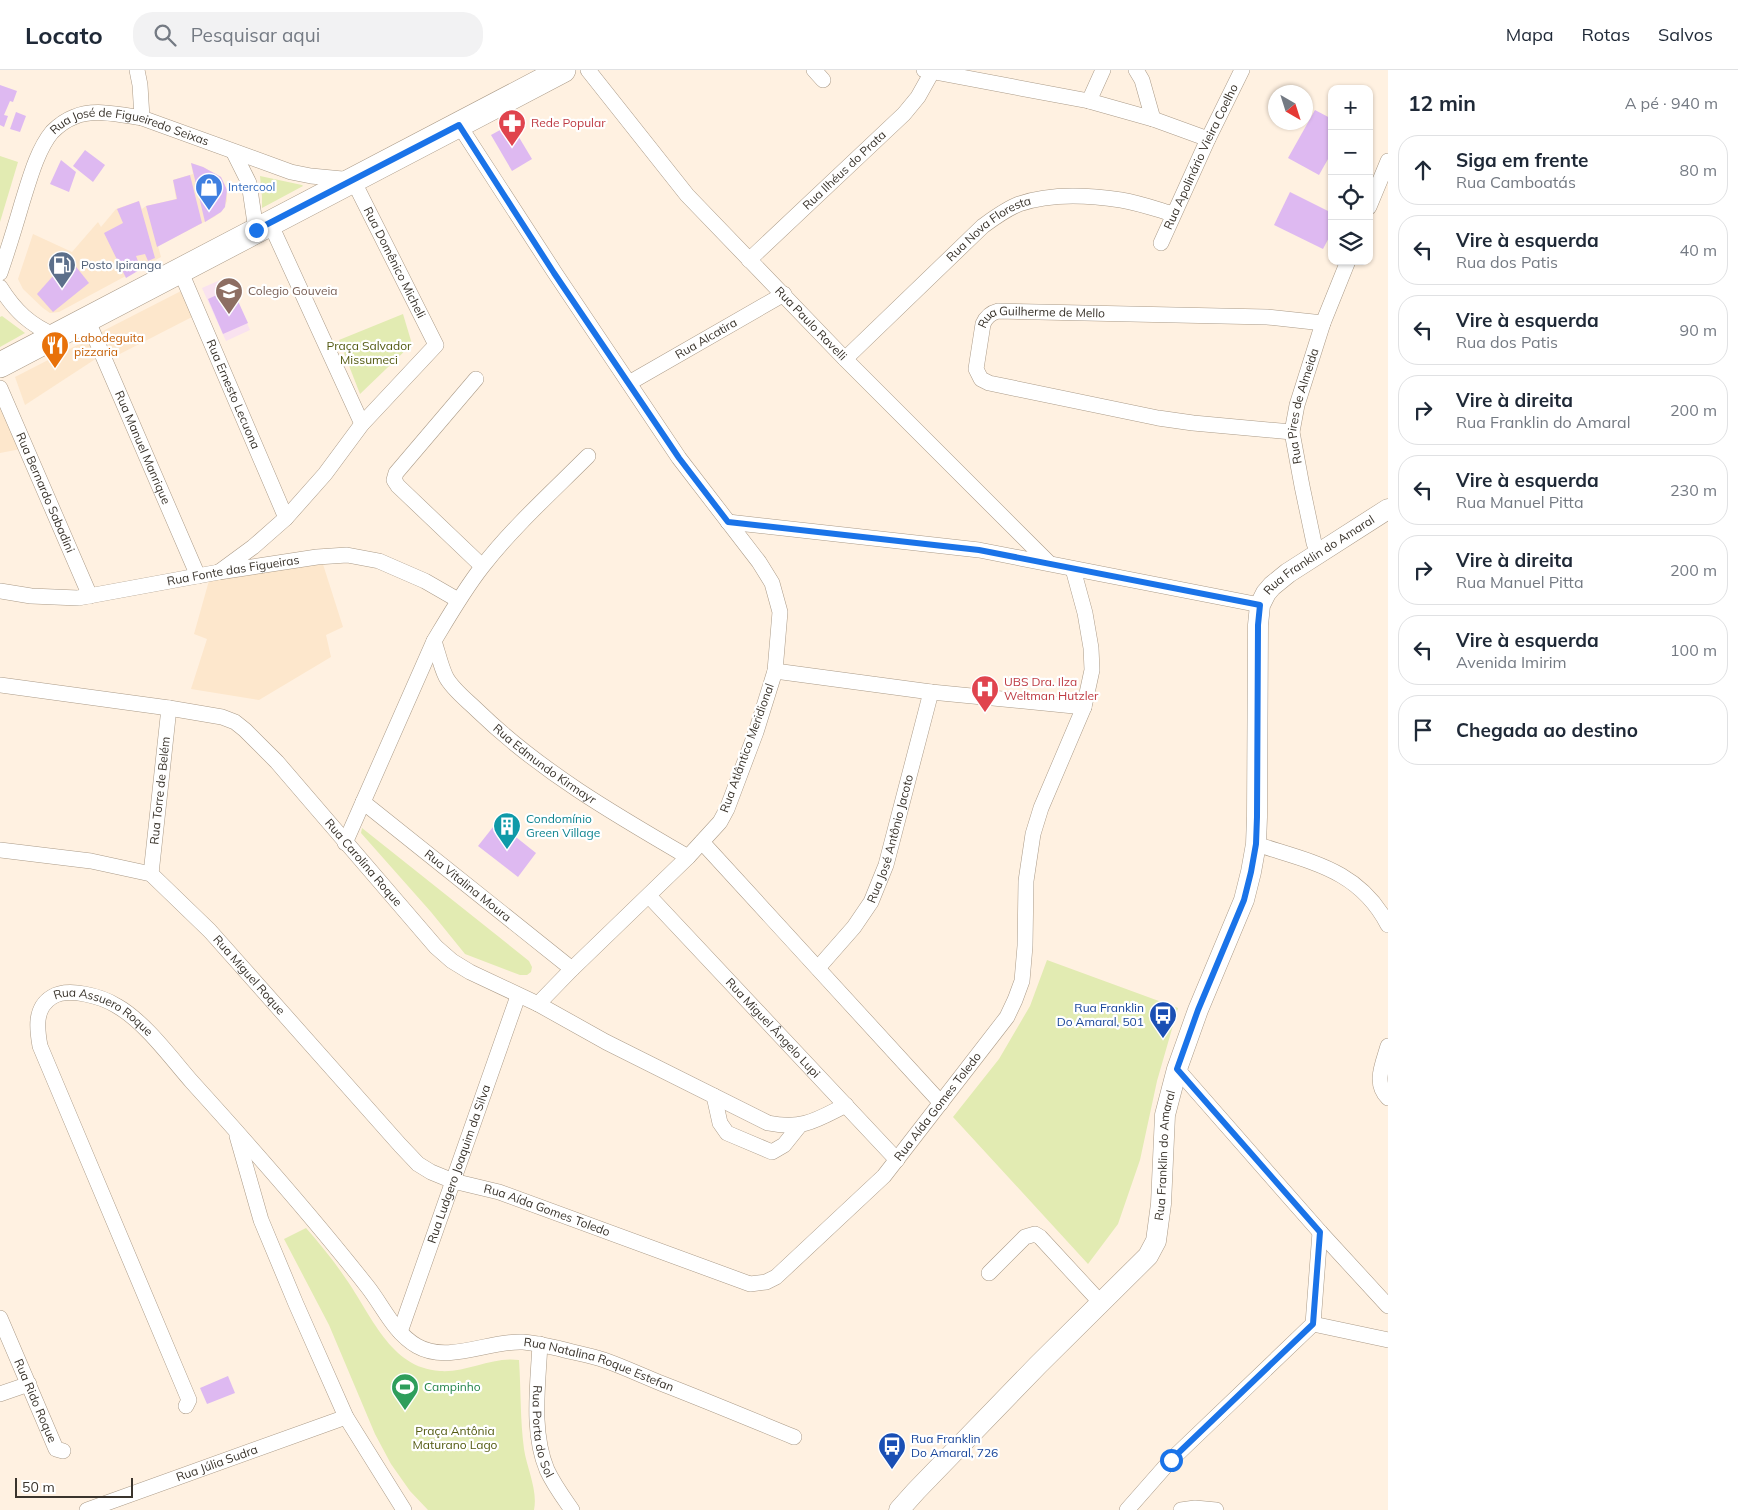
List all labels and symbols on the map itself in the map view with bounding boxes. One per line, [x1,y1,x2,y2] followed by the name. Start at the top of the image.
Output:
[1160,81,1241,232] street label: Rua Apolinário Vieira Coelho
[1268,85,1313,130] north arrow
[46,105,211,149] text: Rua José de Figueiredo Seixas
[497,108,527,147] pharmacy icon: Rede Popular
[531,115,606,130] place label: Rede Popular
[799,127,889,213] street label: Rua Ilhéus do Prata
[48,129,214,153] street label: Rua José de Figueiredo Seixas
[194,172,224,211] shop icon: Intercool
[228,179,275,194] place label: Intercool
[943,193,1033,264] street label: Rua Nova Floresta
[361,204,429,320] street label: Rua Domênico Micheli
[245,219,268,242] route end
[47,250,77,289] fuel station icon: Posto Ipiranga
[81,257,162,272] place label: Posto Ipiranga
[214,276,244,315] school or university icon: Colegio Gouveia
[248,283,338,298] place label: Colegio Gouveia
[772,283,850,363] street label: Rua Paulo Ravelli
[974,303,1105,330] street label: Rua Guilherme de Mello
[672,315,740,362] street label: Rua Alcatira
[40,330,70,369] restaurant icon: Labodeguita pizzaria
[74,330,144,359] place label: Labodeguita pizzaria
[204,337,264,451] street label: Rua Ernesto Lecuona
[327,338,412,367] park label: Praça Salvador Missumeci
[1284,346,1322,465] street label: Rua Pires de Almeida
[112,388,174,506] street label: Rua Manuel Manrique
[13,430,78,555] street label: Rua Bernardo Sabadini
[1260,512,1377,597] street label: Rua Franklin do Amaral
[166,552,300,588] street label: Rua Fonte das Figueiras
[970,674,1000,713] hospital icon: UBS Dra. Ilza Weltman Hutzler
[1004,674,1099,703] place label: UBS Dra. Ilza Weltman Hutzler
[716,681,777,814] street label: Rua Atlântico Meridional
[490,721,600,807] street label: Rua Edmundo Kirmayr
[146,736,173,845] street label: Rua Torre de Belém
[863,773,916,905] street label: Rua José Antônio Jacoto
[492,811,522,850] building icon: Condomínio Green Village
[526,811,600,840] place label: Condomínio Green Village
[322,815,406,909] street label: Rua Carolina Roque
[422,846,514,924] street label: Rua Vitalina Moura
[210,932,289,1018] street label: Rua Miguel Roque
[723,975,824,1081] street label: Rua Miguel Ângelo Lupi
[52,985,156,1039] street label: Rua Assuero Roque
[1057,1000,1144,1029] place label: Rua Franklin Do Amaral, 501
[1148,1000,1178,1039] bus stop icon: Rua Franklin Do Amaral, 501
[891,1049,984,1164] street label: Rua Aída Gomes Toledo
[424,1083,493,1245] street label: Rua Ludgero Joaquim da Silva
[1151,1088,1178,1221] street label: Rua Franklin do Amaral
[482,1181,613,1239] street label: Rua Aída Gomes Toledo
[523,1334,676,1394] street label: Rua Natalina Roque Estefan
[11,1356,60,1445] street label: Rua Rido Roque
[390,1372,420,1411] sports icon: Campinho
[424,1379,481,1394] place label: Campinho
[530,1385,557,1480] street label: Rua Porta do Sol
[413,1423,498,1452] park label: Praça Antônia Maturano Lago
[877,1431,907,1470] bus stop icon: Rua Franklin Do Amaral, 726
[911,1431,998,1460] place label: Rua Franklin Do Amaral, 726
[174,1441,260,1484] street label: Rua Júlia Sudra
[1160,1449,1183,1472] route start
[15,1475,132,1498] scale bar

